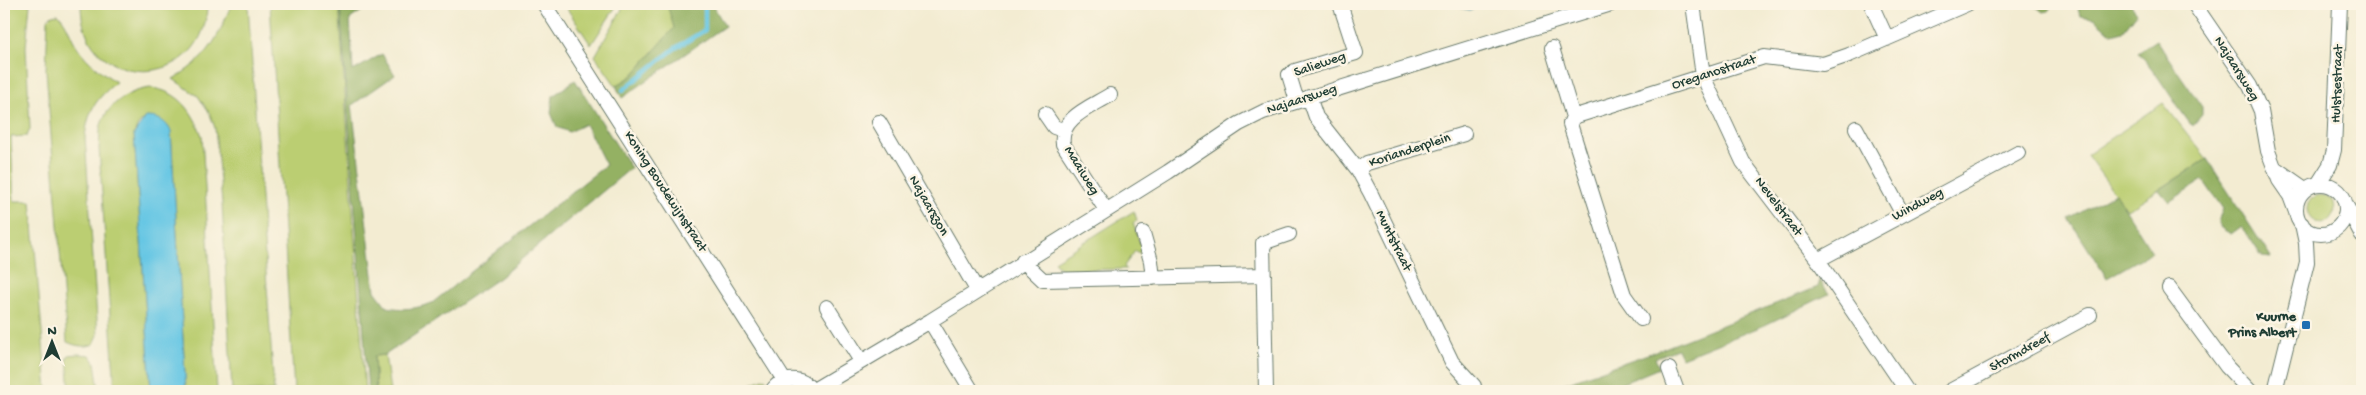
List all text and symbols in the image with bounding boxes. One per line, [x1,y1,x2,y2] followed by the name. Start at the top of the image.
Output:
[2210,34,2262,104] street label: Najaarsweg
[2328,43,2348,123] street label: Hulstsestraat
[1292,48,1348,82] street label: Salieweg
[1670,51,1759,95] street label: Oreganostraat
[1265,81,1339,119] street label: Najaarsweg
[620,128,711,257] street label: Koning Boudewijnstraat
[1367,130,1453,172] street label: Korianderplein
[1059,143,1103,199] street label: Maaiweg
[904,173,952,239] street label: Najaarszon
[1750,174,1807,241] street label: Nevelstraat
[1889,184,1947,226] street label: Windweg
[1371,208,1416,275] street label: Muntstraat
[2228,309,2297,342] place label: Kuurne Prins Albert
[28,318,78,368] north arrow
[2300,319,2312,331] marker: Kuurne Prins Albert
[47,323,57,340] text: N
[1987,329,2055,377] street label: Stormdreef

